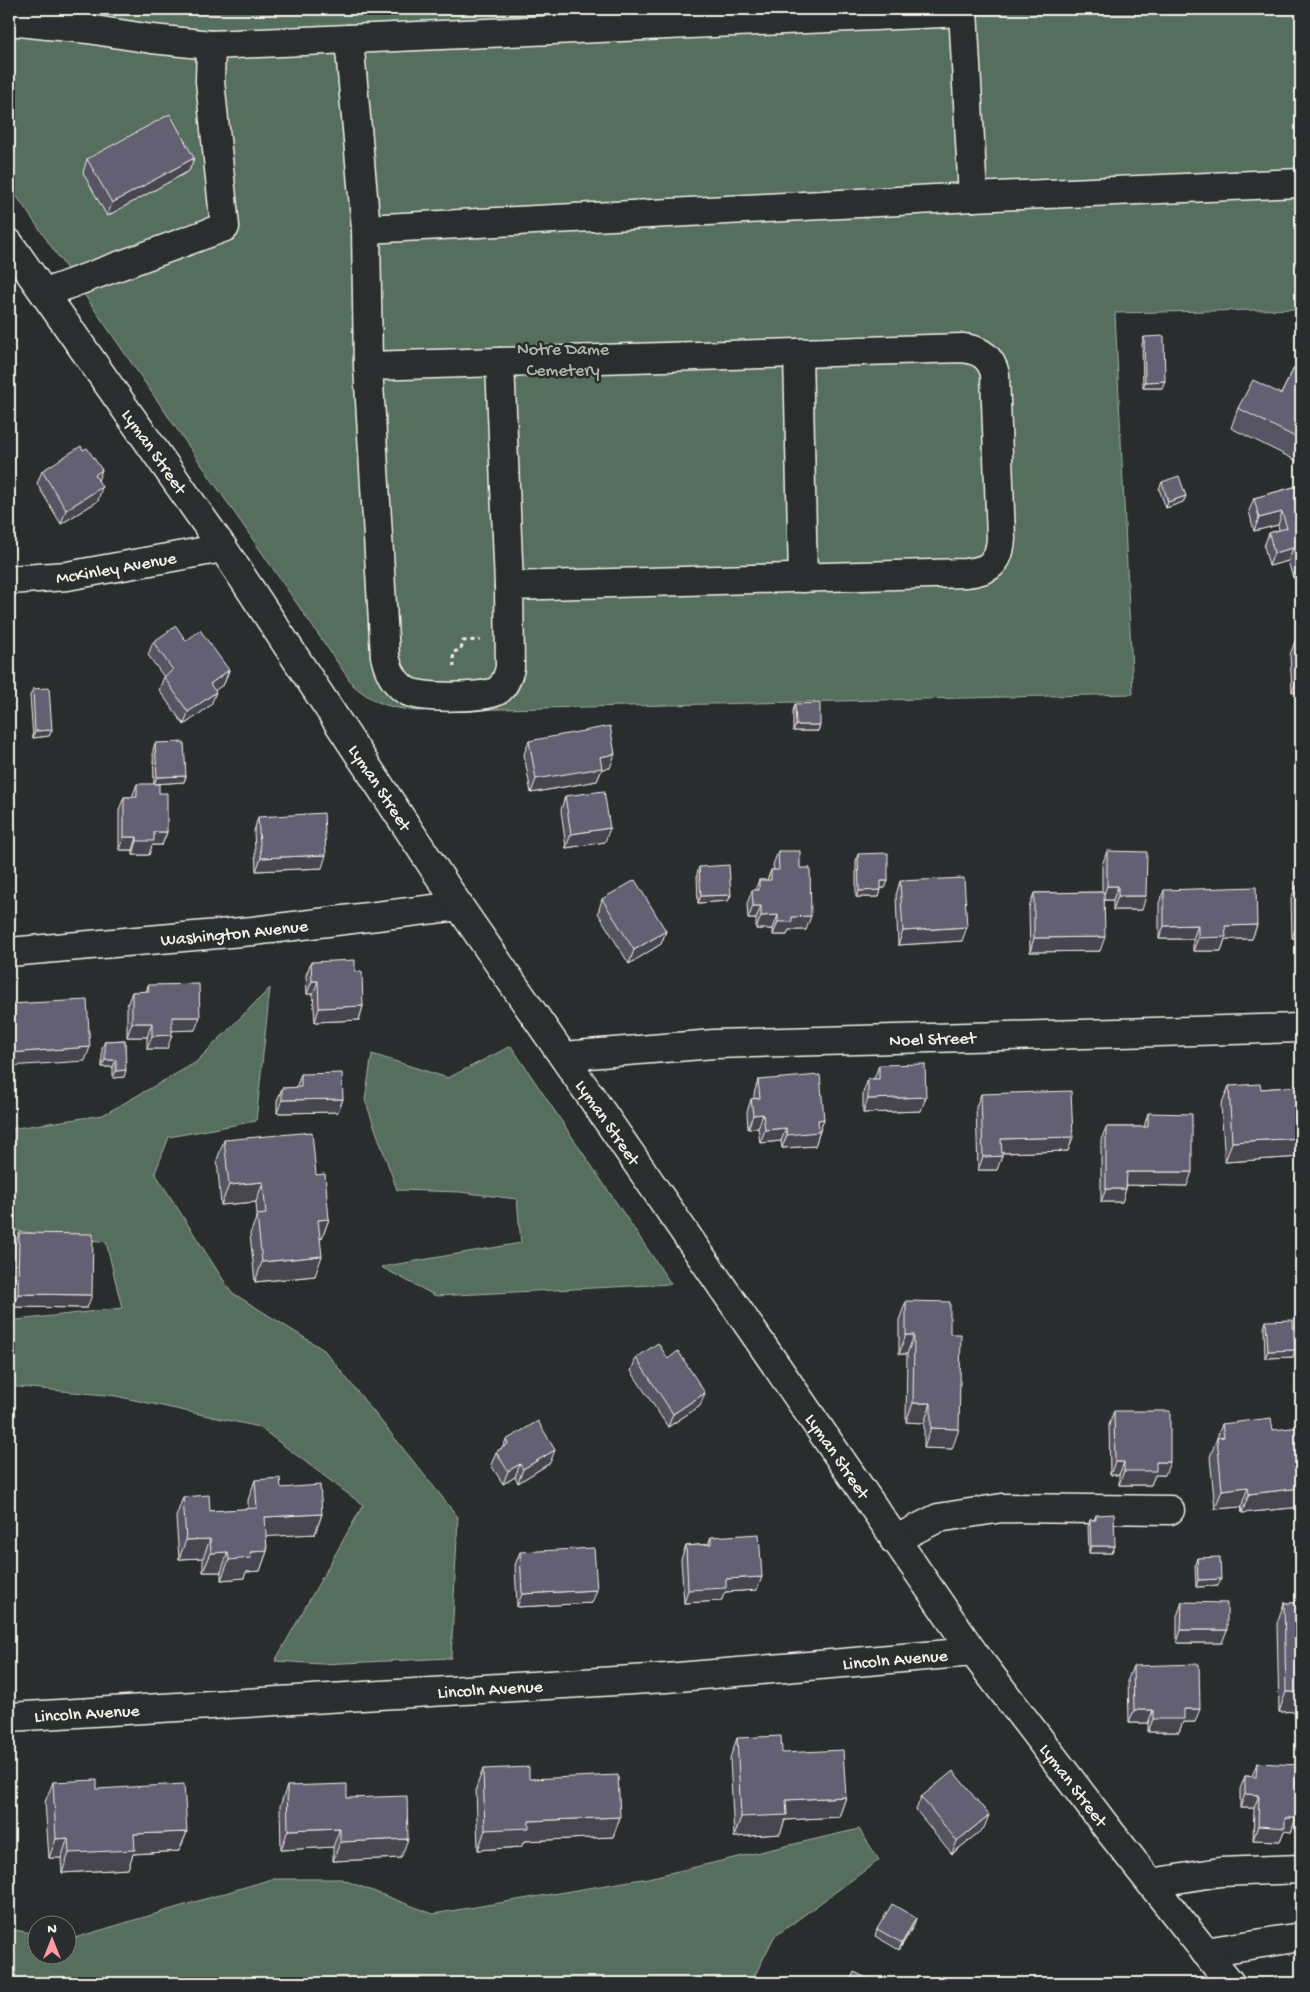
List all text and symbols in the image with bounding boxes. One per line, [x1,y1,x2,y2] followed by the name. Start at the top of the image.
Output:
[517,340,610,382] park label: Notre Dame Cemetery
[116,406,191,500] street label: Lyman Street
[56,548,179,590] street label: McKinley Avenue
[343,741,415,837] street label: Lyman Street
[160,916,310,952] street label: Washington Avenue
[889,1029,978,1052] street label: Noel Street
[570,1077,644,1171] street label: Lyman Street
[799,1410,874,1505] street label: Lyman Street
[842,1646,949,1676] street label: Lincoln Avenue
[437,1677,544,1705] street label: Lincoln Avenue
[34,1701,141,1728] street label: Lincoln Avenue
[1034,1740,1111,1833] street label: Lyman Street
[28,1914,78,1964] north arrow
[47,1921,57,1938] text: N

